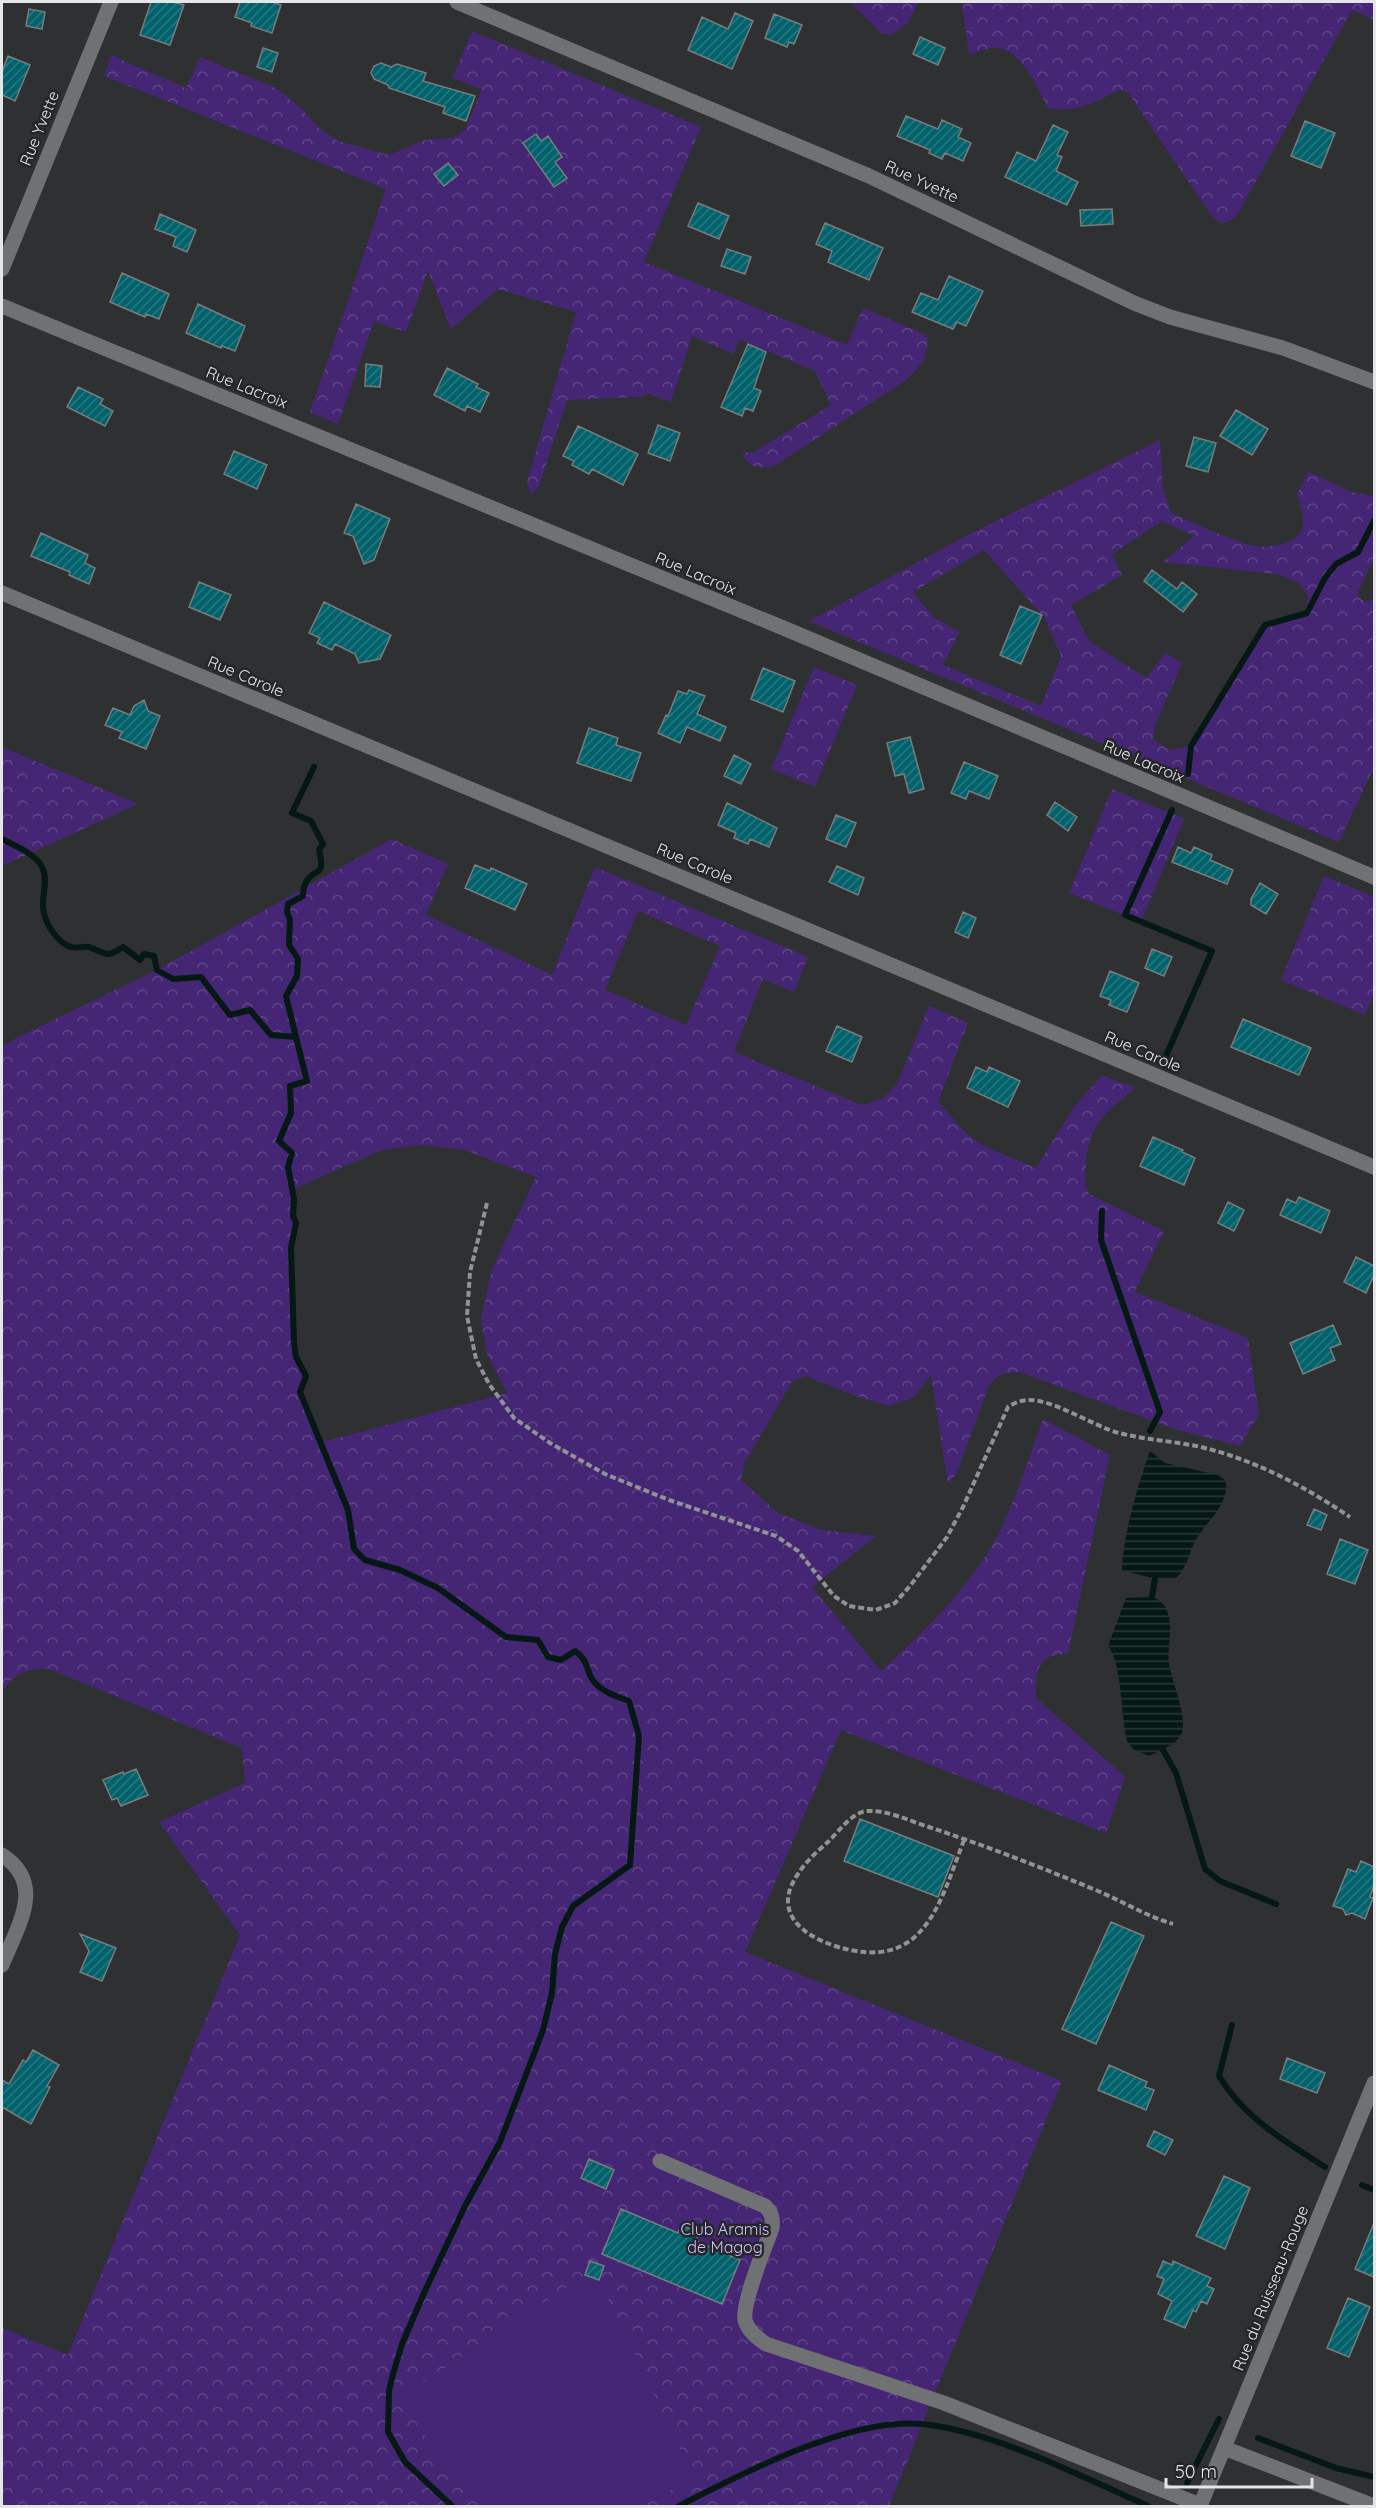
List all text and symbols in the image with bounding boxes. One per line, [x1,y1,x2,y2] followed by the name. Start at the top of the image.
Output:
[15,88,63,168] street label: Rue Yvette
[882,155,962,207] street label: Rue Yvette
[203,362,291,413] street label: Rue Lacroix
[652,547,740,599] street label: Rue Lacroix
[205,651,287,701] street label: Rue Carole
[1100,735,1188,787] street label: Rue Lacroix
[654,838,736,888] street label: Rue Carole
[1102,1026,1184,1076] street label: Rue Carole
[1228,2202,1312,2374] street label: Rue du Ruisseau-Rouge
[681,2219,769,2257] park label: Club Aramis de Magog
[1166,2451,1312,2489] scale bar
[1175,2460,1217,2483] text: 50 m

